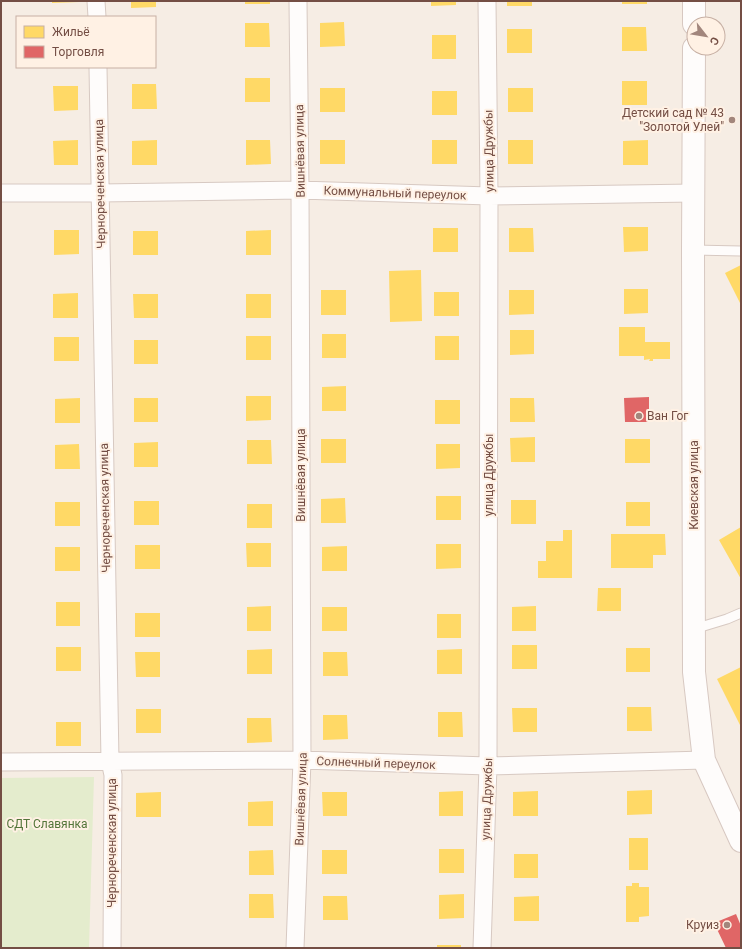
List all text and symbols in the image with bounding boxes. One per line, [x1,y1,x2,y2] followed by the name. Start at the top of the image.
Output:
[16,16,156,68] legend
[686,16,726,56] north arrow
[52,25,90,39] text: Жильё
[707,34,722,47] text: С
[52,45,104,59] text: Торговля
[292,104,308,198] street label: Вишнёвая улица
[622,106,724,134] place label: Детский сад № 43 "Золотой Улей"
[481,110,497,192] street label: улица Дружбы
[727,115,737,125] marker: Детский сад № 43 "Золотой Улей"
[92,119,108,249] street label: Чернореченская улица
[323,184,467,203] street label: Коммунальный переулок
[647,409,688,423] place label: Ван Гог
[634,411,644,421] marker: Ван Гог
[294,428,308,522] street label: Вишнёвая улица
[482,434,496,516] street label: улица Дружбы
[687,440,701,530] street label: Киевская улица
[97,443,113,573] street label: Чернореченская улица
[292,752,310,846] street label: Вишнёвая улица
[316,754,436,772] street label: Солнечный переулок
[479,758,495,840] street label: улица Дружбы
[105,778,119,908] street label: Чернореченская улица
[6,817,88,831] park label: СДТ Славянка
[686,918,719,932] place label: Круиз
[722,920,732,930] marker: Круиз

